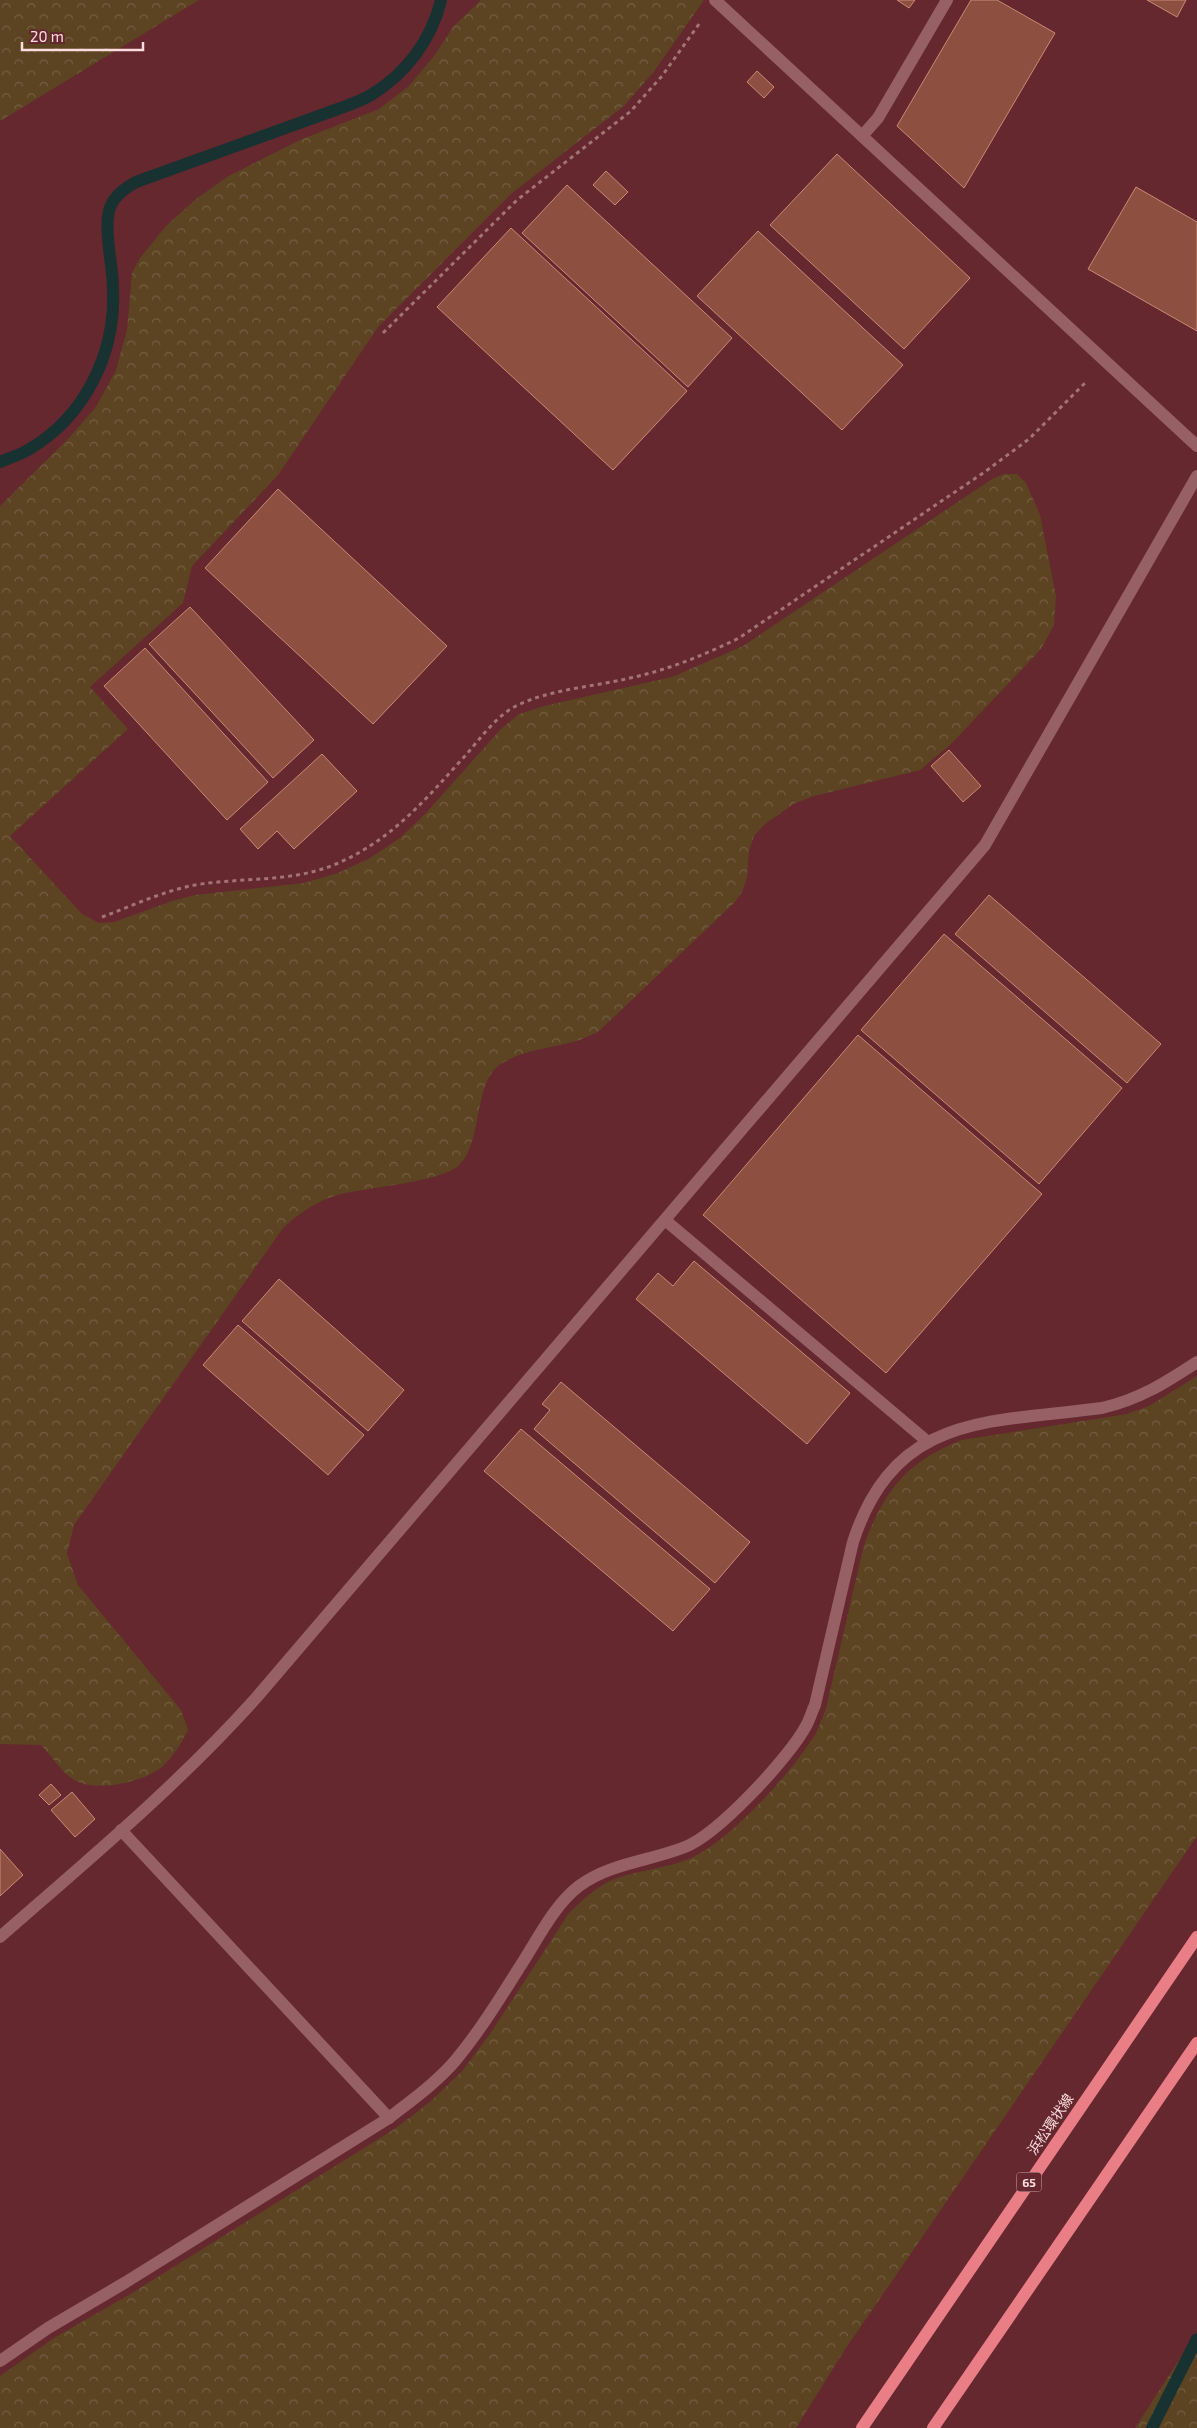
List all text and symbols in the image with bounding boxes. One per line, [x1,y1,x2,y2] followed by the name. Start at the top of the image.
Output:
[22,20,144,52] scale bar
[30,27,64,45] text: 20 m
[1023,2090,1077,2158] street label: 浜松環状線
[1016,2172,1042,2192] road number: 65

